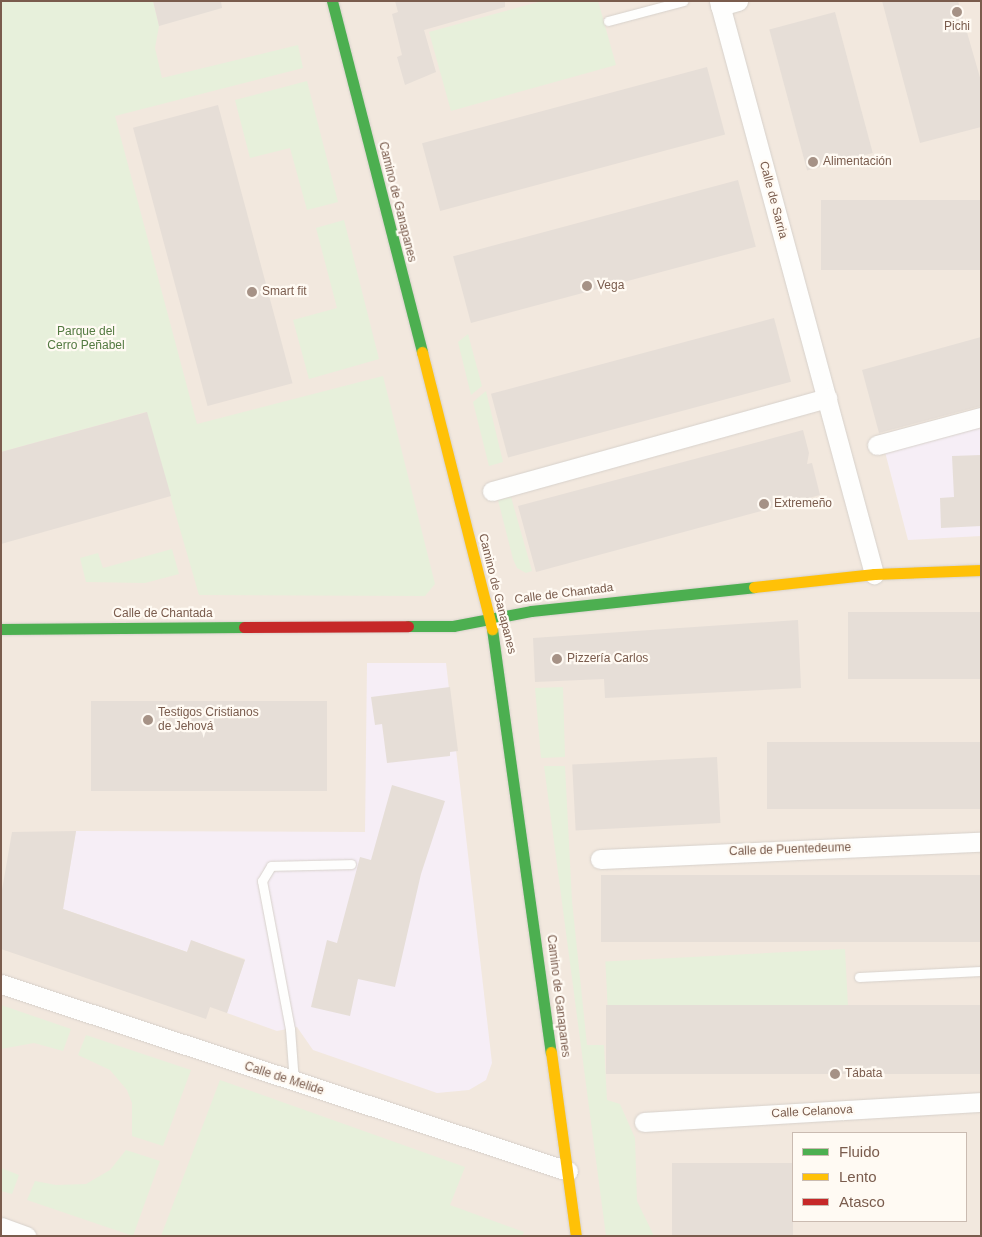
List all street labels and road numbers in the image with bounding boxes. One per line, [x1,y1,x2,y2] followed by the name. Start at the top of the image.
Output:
[375,140,419,264] street label: Camino de Ganapanes
[756,160,790,240] street label: Calle de Sarria
[475,532,519,656] street label: Camino de Ganapanes
[514,581,614,607] street label: Calle de Chantada
[113,607,213,621] street label: Calle de Chantada
[729,841,851,859] street label: Calle de Puentedeume
[543,934,573,1058] street label: Camino de Ganapanes
[242,1059,326,1099] street label: Calle de Melide
[771,1103,853,1121] street label: Calle Celanova

